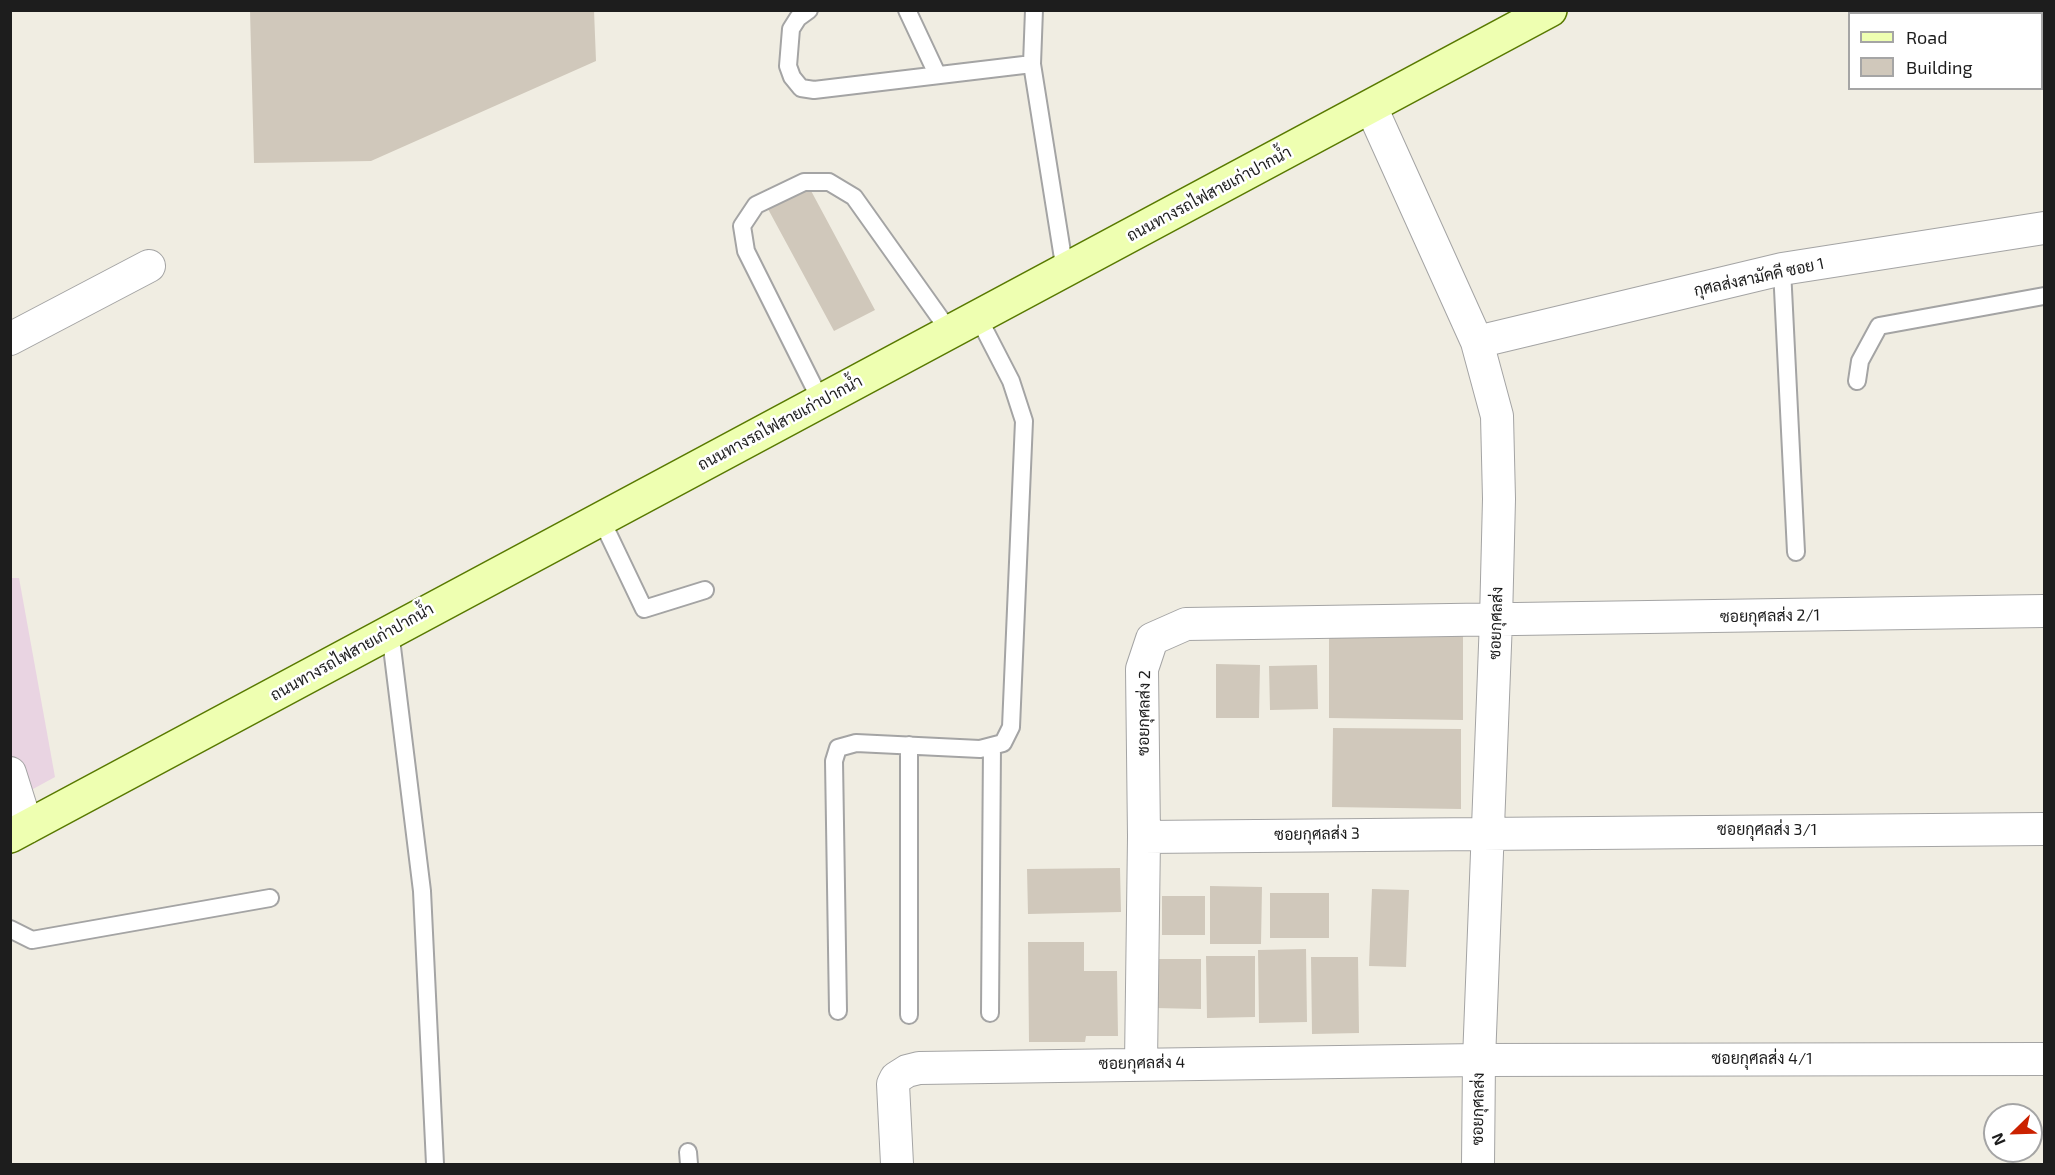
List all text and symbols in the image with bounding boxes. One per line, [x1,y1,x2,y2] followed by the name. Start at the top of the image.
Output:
[1848,12,2043,90] legend
[1906,26,1947,48] text: Road
[1906,56,1973,78] text: Building
[1123,142,1295,246] street label: ถนนทางรถไฟสายเก่าปากน้ำ
[1692,254,1826,300] street label: กุศลส่งสามัคคี ซอย 1
[694,371,866,475] street label: ถนนทางรถไฟสายเก่าปากน้ำ
[1485,586,1507,660] street label: ซอยกุศลส่ง
[267,599,437,705] street label: ถนนทางรถไฟสายเก่าปากน้ำ
[1720,606,1820,626] street label: ซอยกุศลส่ง 2/1
[1134,670,1154,756] street label: ซอยกุศลส่ง 2
[1717,820,1817,840] street label: ซอยกุศลส่ง 3/1
[1274,824,1360,844] street label: ซอยกุศลส่ง 3
[1711,1049,1813,1069] street label: ซอยกุศลส่ง 4/1
[1099,1053,1185,1073] street label: ซอยกุศลส่ง 4
[1468,1072,1488,1146] street label: ซอยกุศลส่ง
[1983,1103,2043,1163] north arrow
[1987,1130,2009,1148] text: N

